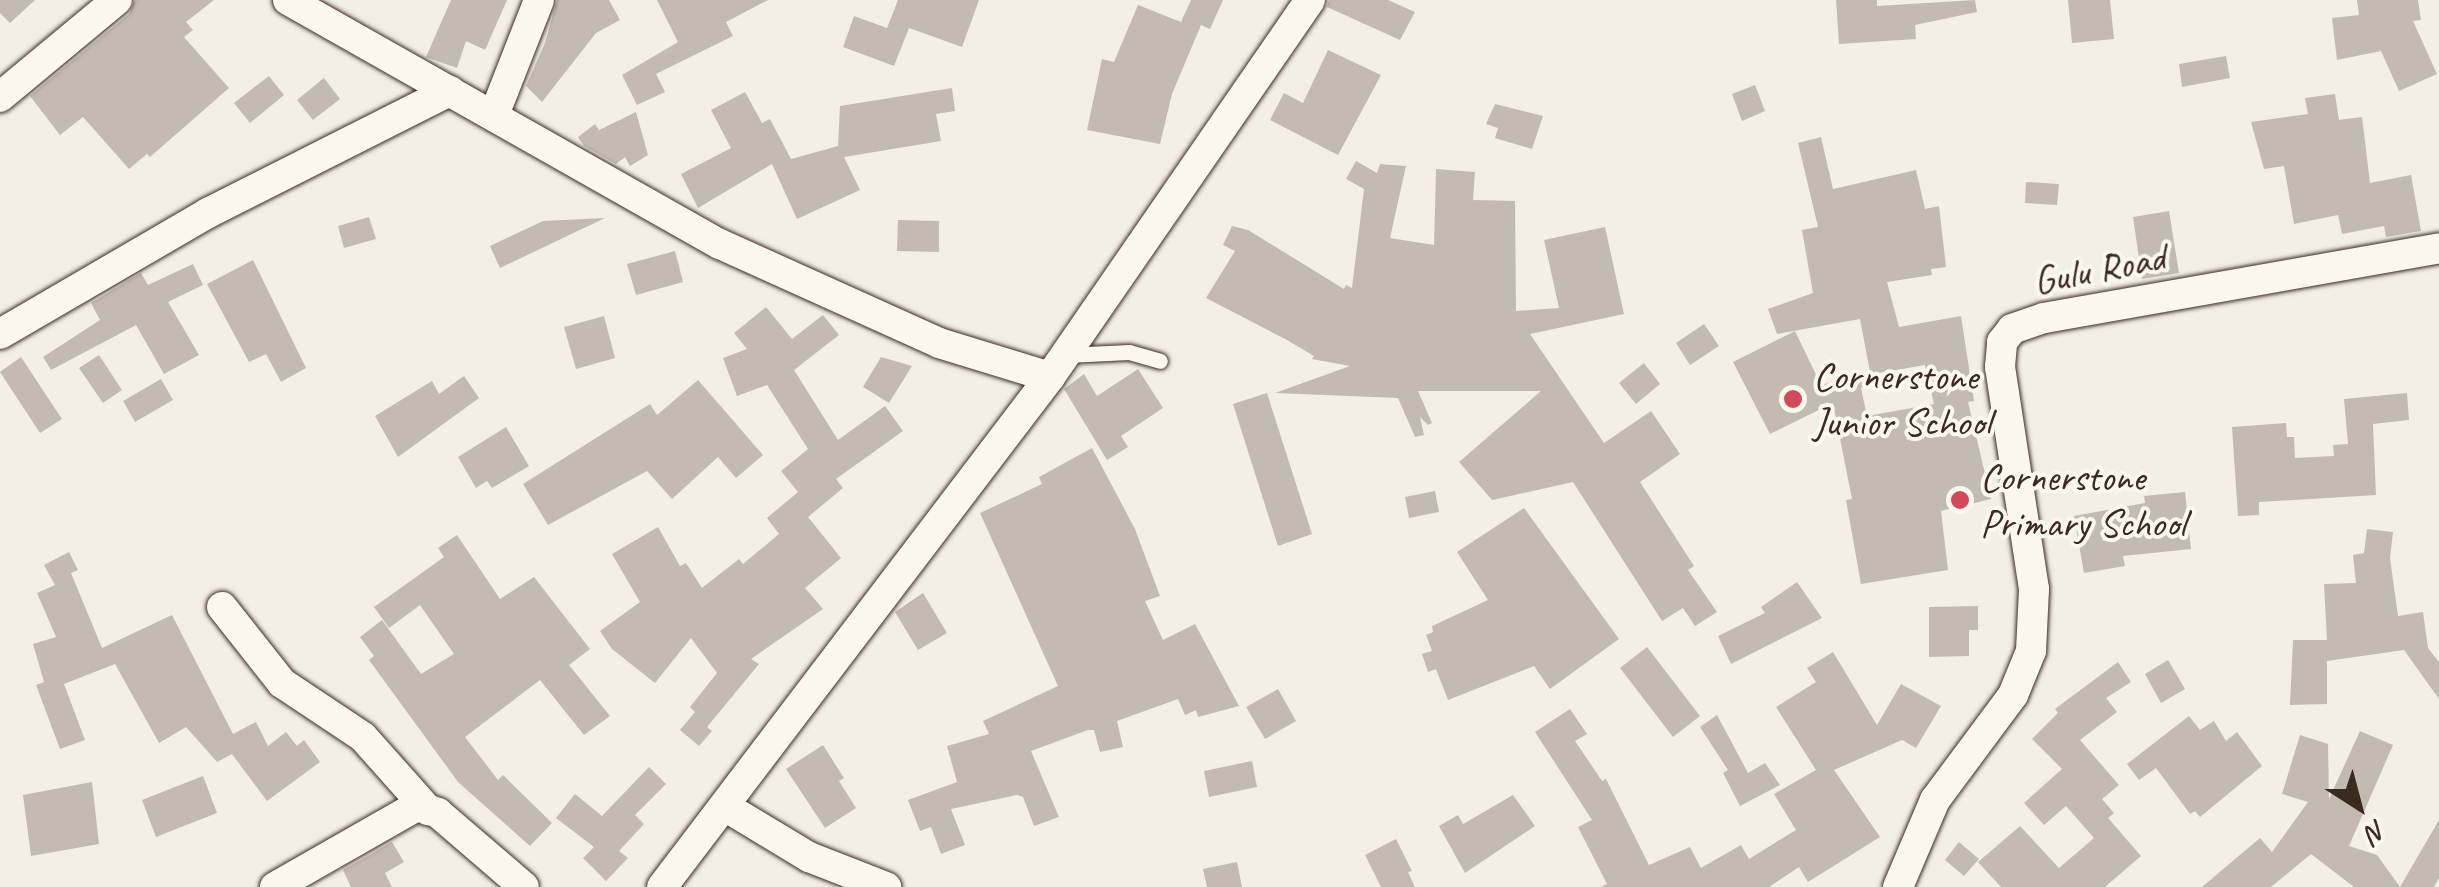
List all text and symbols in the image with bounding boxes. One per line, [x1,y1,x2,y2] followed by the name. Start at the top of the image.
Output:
[2029,233,2169,305] street label: Gulu Road
[1813,352,1989,446] place label: Cornerstone Junior School
[1782,388,1804,410] marker: Cornerstone Junior School
[1980,453,2185,547] place label: Cornerstone Primary School
[1949,489,1971,511] marker: Cornerstone Primary School
[2309,757,2409,857] north arrow
[2360,812,2394,851] text: N

